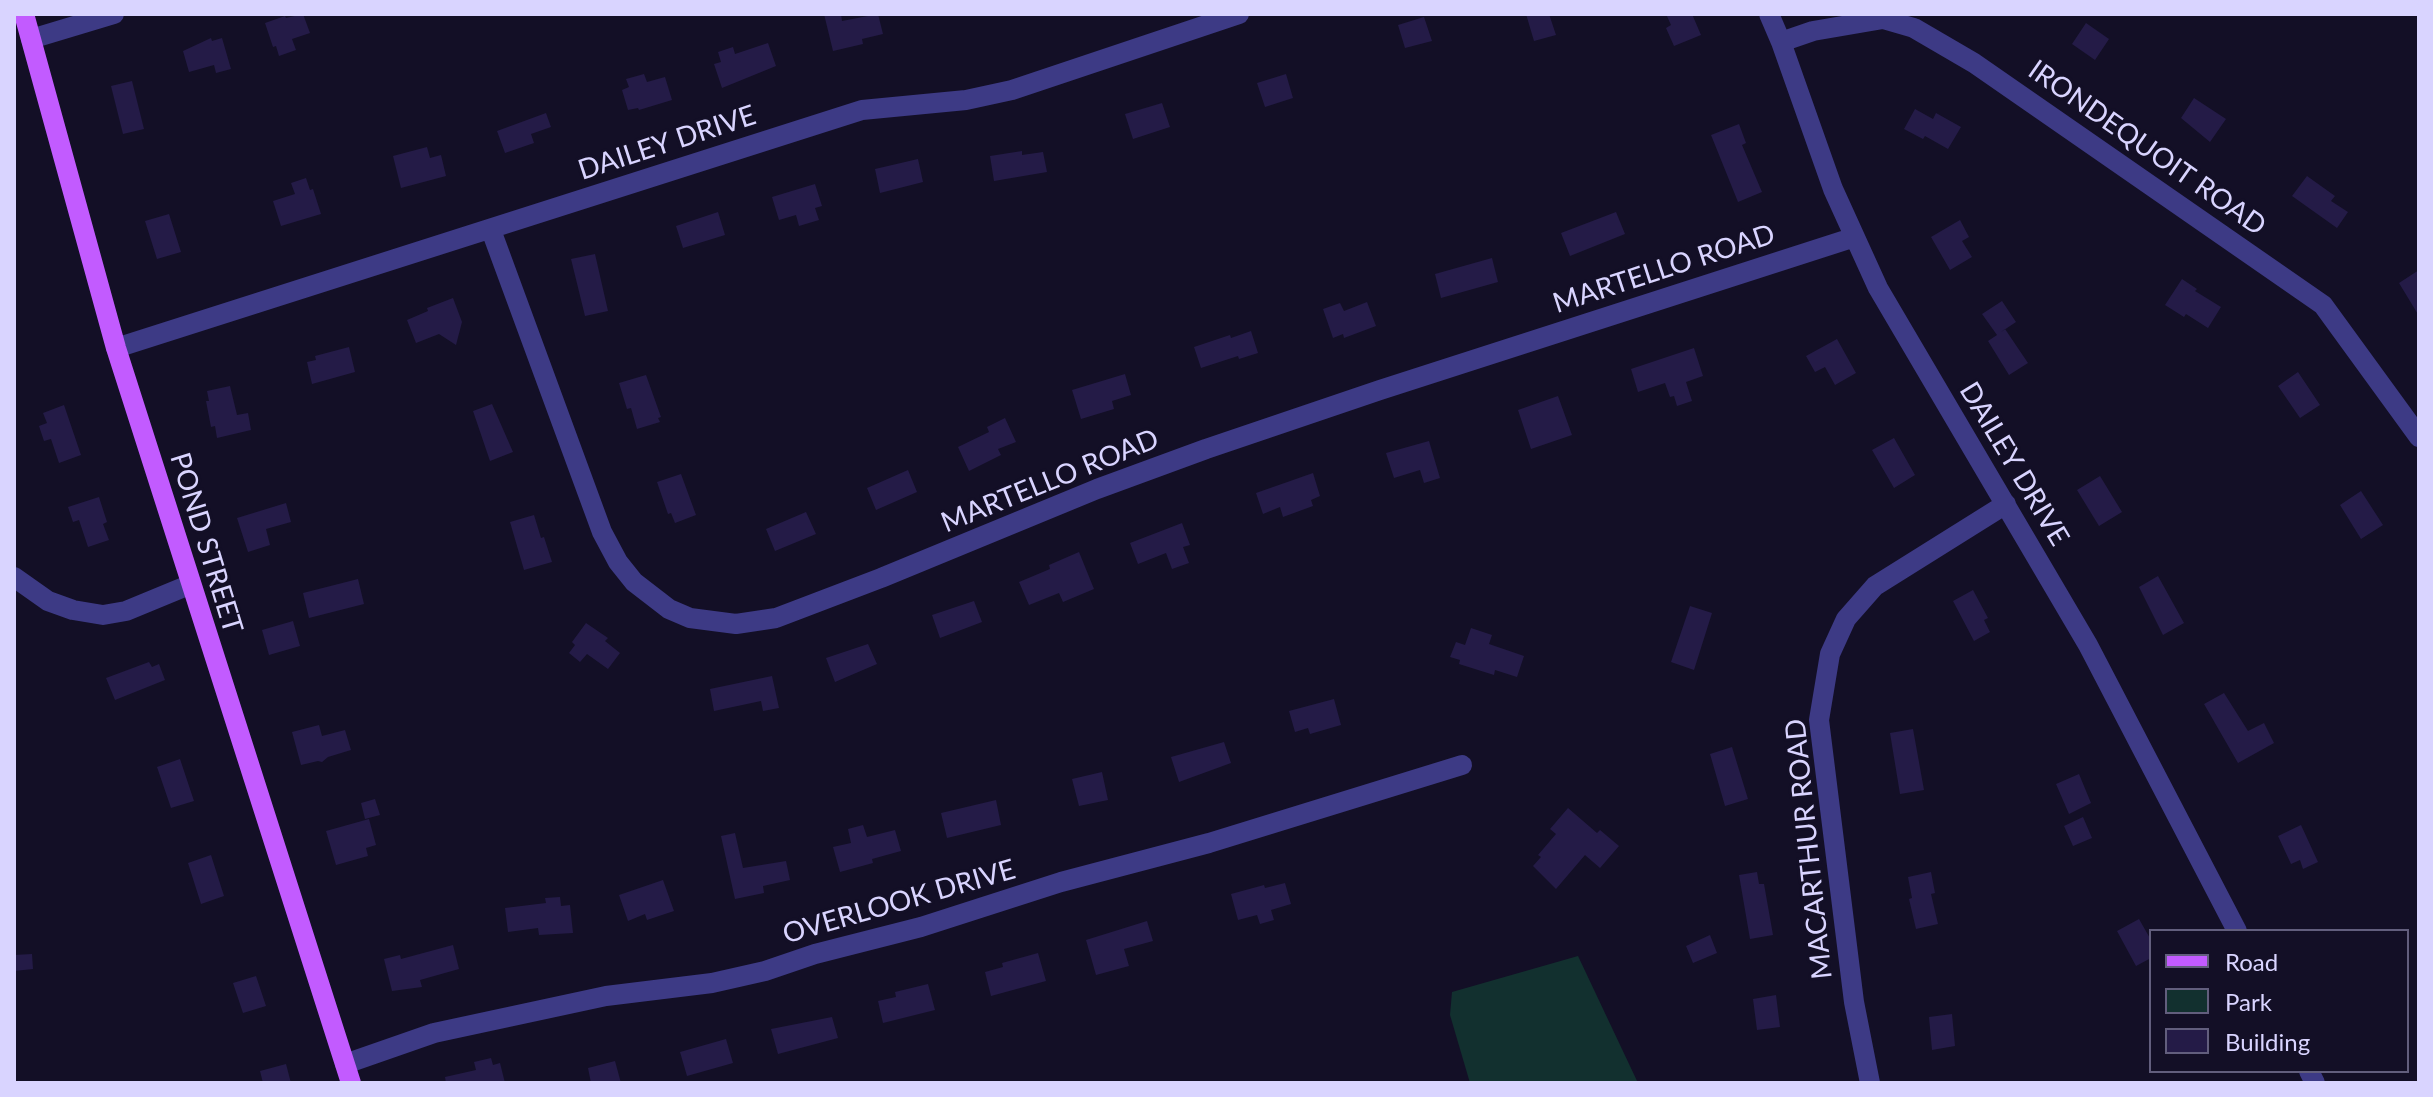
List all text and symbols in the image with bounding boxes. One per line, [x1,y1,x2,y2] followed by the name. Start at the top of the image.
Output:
[2022,53,2272,243] street label: IRONDEQUOIT ROAD
[574,99,760,187] street label: DAILEY DRIVE
[1549,217,1779,321] street label: MARTELLO ROAD
[1952,376,2076,552] street label: DAILEY DRIVE
[936,422,1164,540] street label: MARTELLO ROAD
[163,449,249,637] street label: POND STREET
[1779,717,1839,981] street label: MACARTHUR ROAD
[779,853,1019,951] street label: OVERLOOK DRIVE
[2149,929,2409,1073] legend
[2225,947,2278,976] text: Road
[2225,987,2272,1016] text: Park
[2225,1027,2310,1056] text: Building

